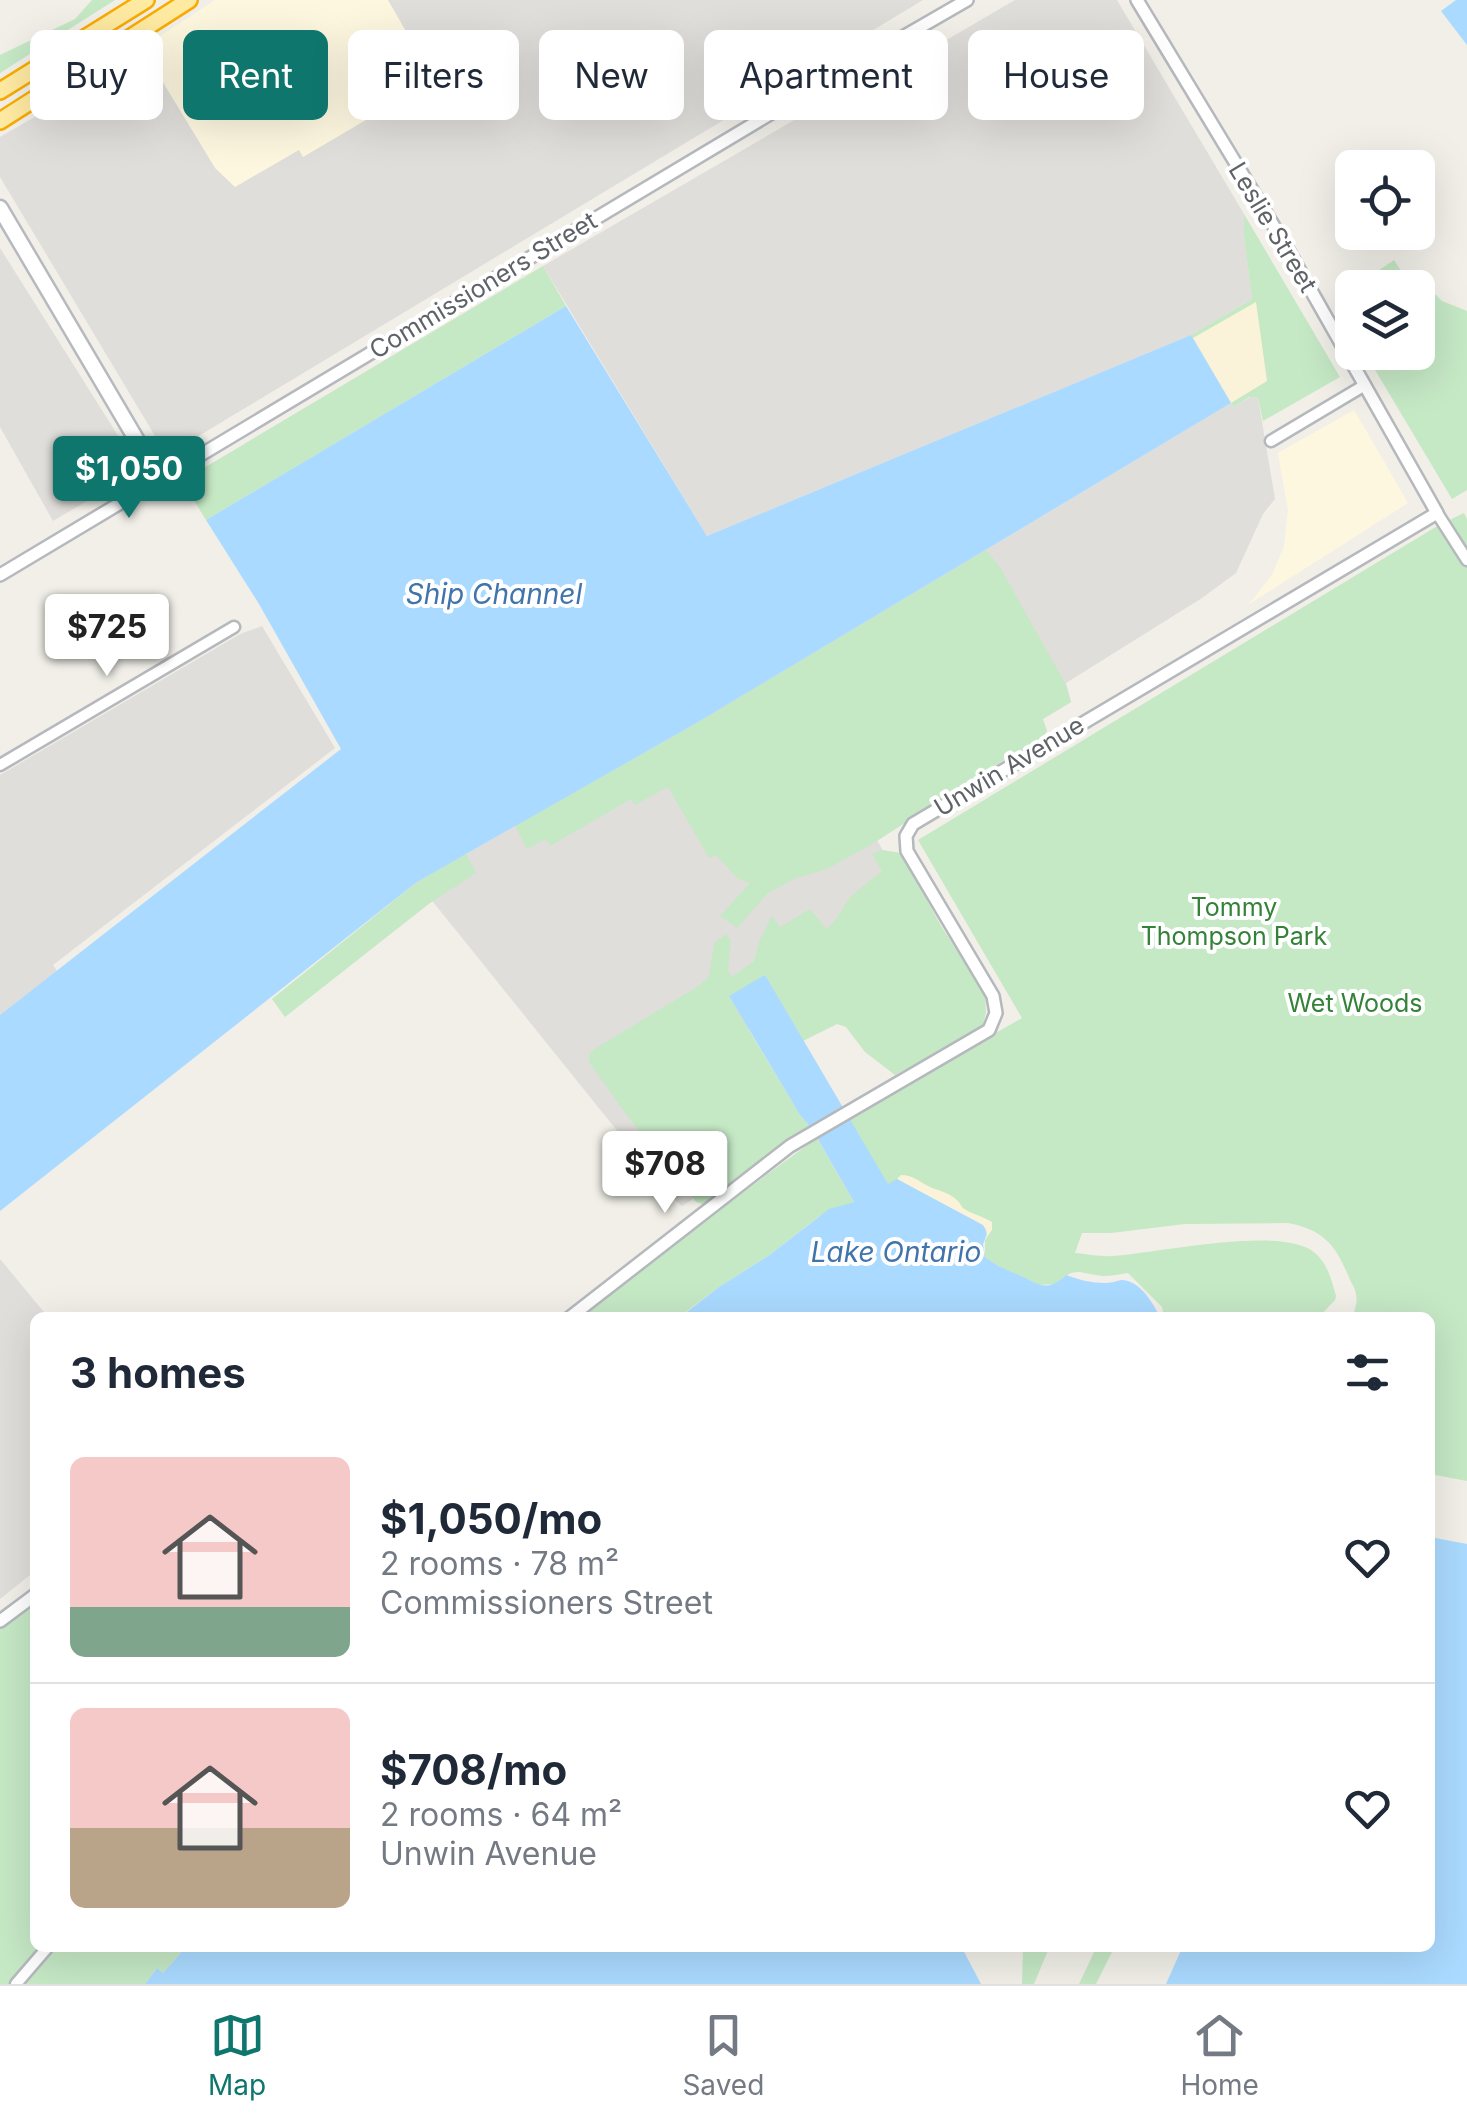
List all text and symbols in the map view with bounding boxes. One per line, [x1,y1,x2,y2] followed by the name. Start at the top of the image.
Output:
[30,30,163,120] chip: Buy
[183,30,328,120] chip: Rent
[348,30,519,120] chip: Filters
[539,30,684,120] chip: New
[704,30,948,120] chip: Apartment
[968,30,1144,120] chip: House
[1335,150,1435,370] map controls
[1335,150,1435,250] button: locate
[1223,157,1323,297] street label: Leslie Street
[364,205,602,365] street label: Commissioners Street
[1335,270,1435,370] button: layers
[48,436,210,521] pin: $1,050
[75,449,183,488] text: $1,050
[406,577,582,611] water label: Ship Channel
[48,594,166,679] pin: $725
[67,607,147,646] text: $725
[929,709,1089,823] street label: Unwin Avenue
[1141,892,1328,951] park label: Tommy Thompson Park
[1288,988,1423,1018] park label: Wet Woods
[606,1131,724,1216] pin: $708
[624,1144,706,1183] text: $708
[811,1235,981,1269] water label: Lake Ontario
[1340,1345,1395,1400] icon: filters
[70,1347,246,1398] text: 3 homes
[380,1493,602,1544] text: $1,050/mo
[150,1497,270,1617] icon: home
[1340,1530,1395,1585] icon: heart
[380,1544,619,1583] text: 2 rooms · 78 m²
[380,1583,713,1622] text: Commissioners Street
[380,1744,567,1795] text: $708/mo
[150,1748,270,1868] icon: home
[1340,1781,1395,1836] icon: heart
[380,1795,622,1834] text: 2 rooms · 64 m²
[380,1834,597,1873] text: Unwin Avenue
[208,2008,266,2102] tab: Map
[682,2008,764,2102] tab: Saved
[1180,2008,1259,2102] tab: Home

